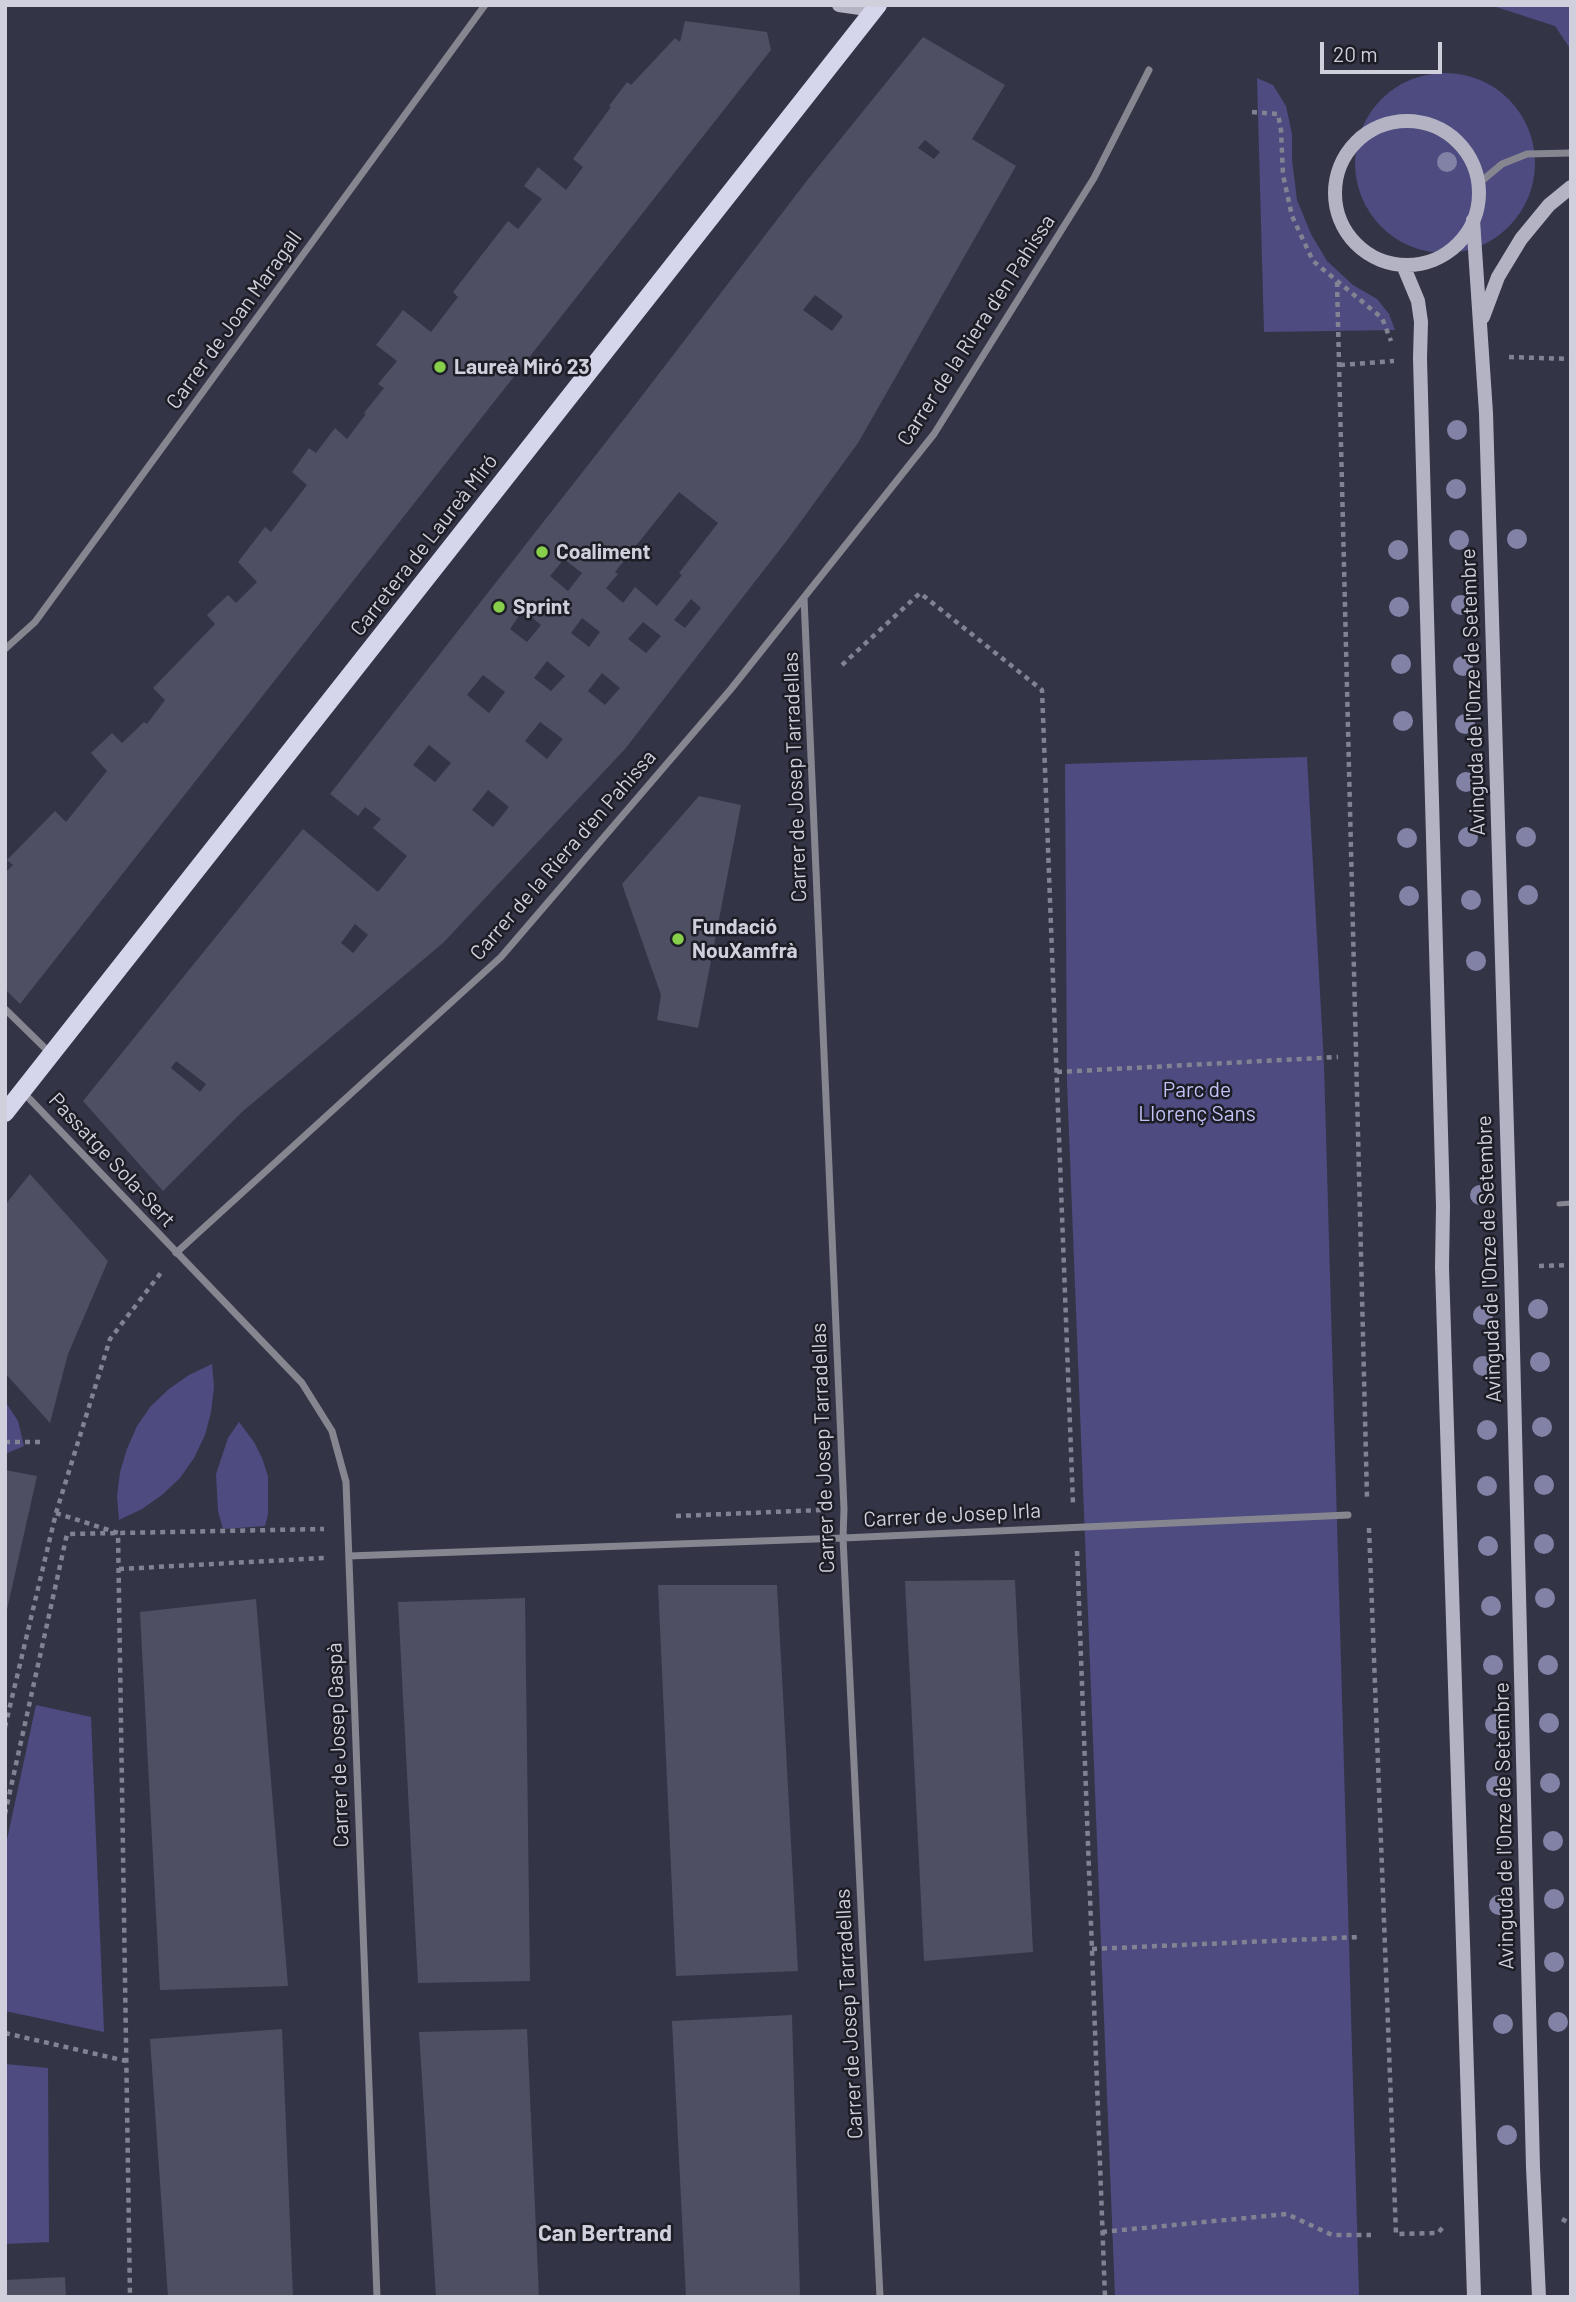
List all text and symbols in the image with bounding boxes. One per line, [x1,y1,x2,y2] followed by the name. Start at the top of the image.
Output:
[1324,28,1446,72] scale bar
[1333,41,1378,66] text: 20 m
[892,210,1060,450] street label: Carrer de la Riera d'en Pahissa
[161,226,307,414] street label: Carrer de Joan Maragall
[454,354,590,380] place label: Laureà Miró 23
[432,359,448,375] marker: Laureà Miró 23
[345,449,503,641] street label: Carretera de Laureà Miró
[556,539,650,565] place label: Coaliment
[534,544,550,560] marker: Coaliment
[1455,548,1491,836] street label: Avinguda de l'Onze de Setembre
[513,594,570,620] place label: Sprint
[491,599,507,615] marker: Sprint
[778,651,812,903] street label: Carrer de Josep Tarradellas
[465,745,661,965] street label: Carrer de la Riera d'en Pahissa
[692,914,798,964] place label: Fundació NouXamfrà
[670,931,686,947] marker: Fundació NouXamfrà
[1138,1077,1256,1127] park label: Parc de Llorenç Sans
[43,1088,181,1232] street label: Passatge Sola-Sert
[1471,1115,1507,1403] street label: Avinguda de l'Onze de Setembre
[806,1322,840,1574] street label: Carrer de Josep Tarradellas
[863,1498,1041,1532] street label: Carrer de Josep Irla
[322,1642,354,1848] street label: Carrer de Josep Gaspà
[1489,1682,1519,1970] street label: Avinguda de l'Onze de Setembre
[830,1888,868,2140] street label: Carrer de Josep Tarradellas
[538,2219,672,2247] district label: Can Bertrand

